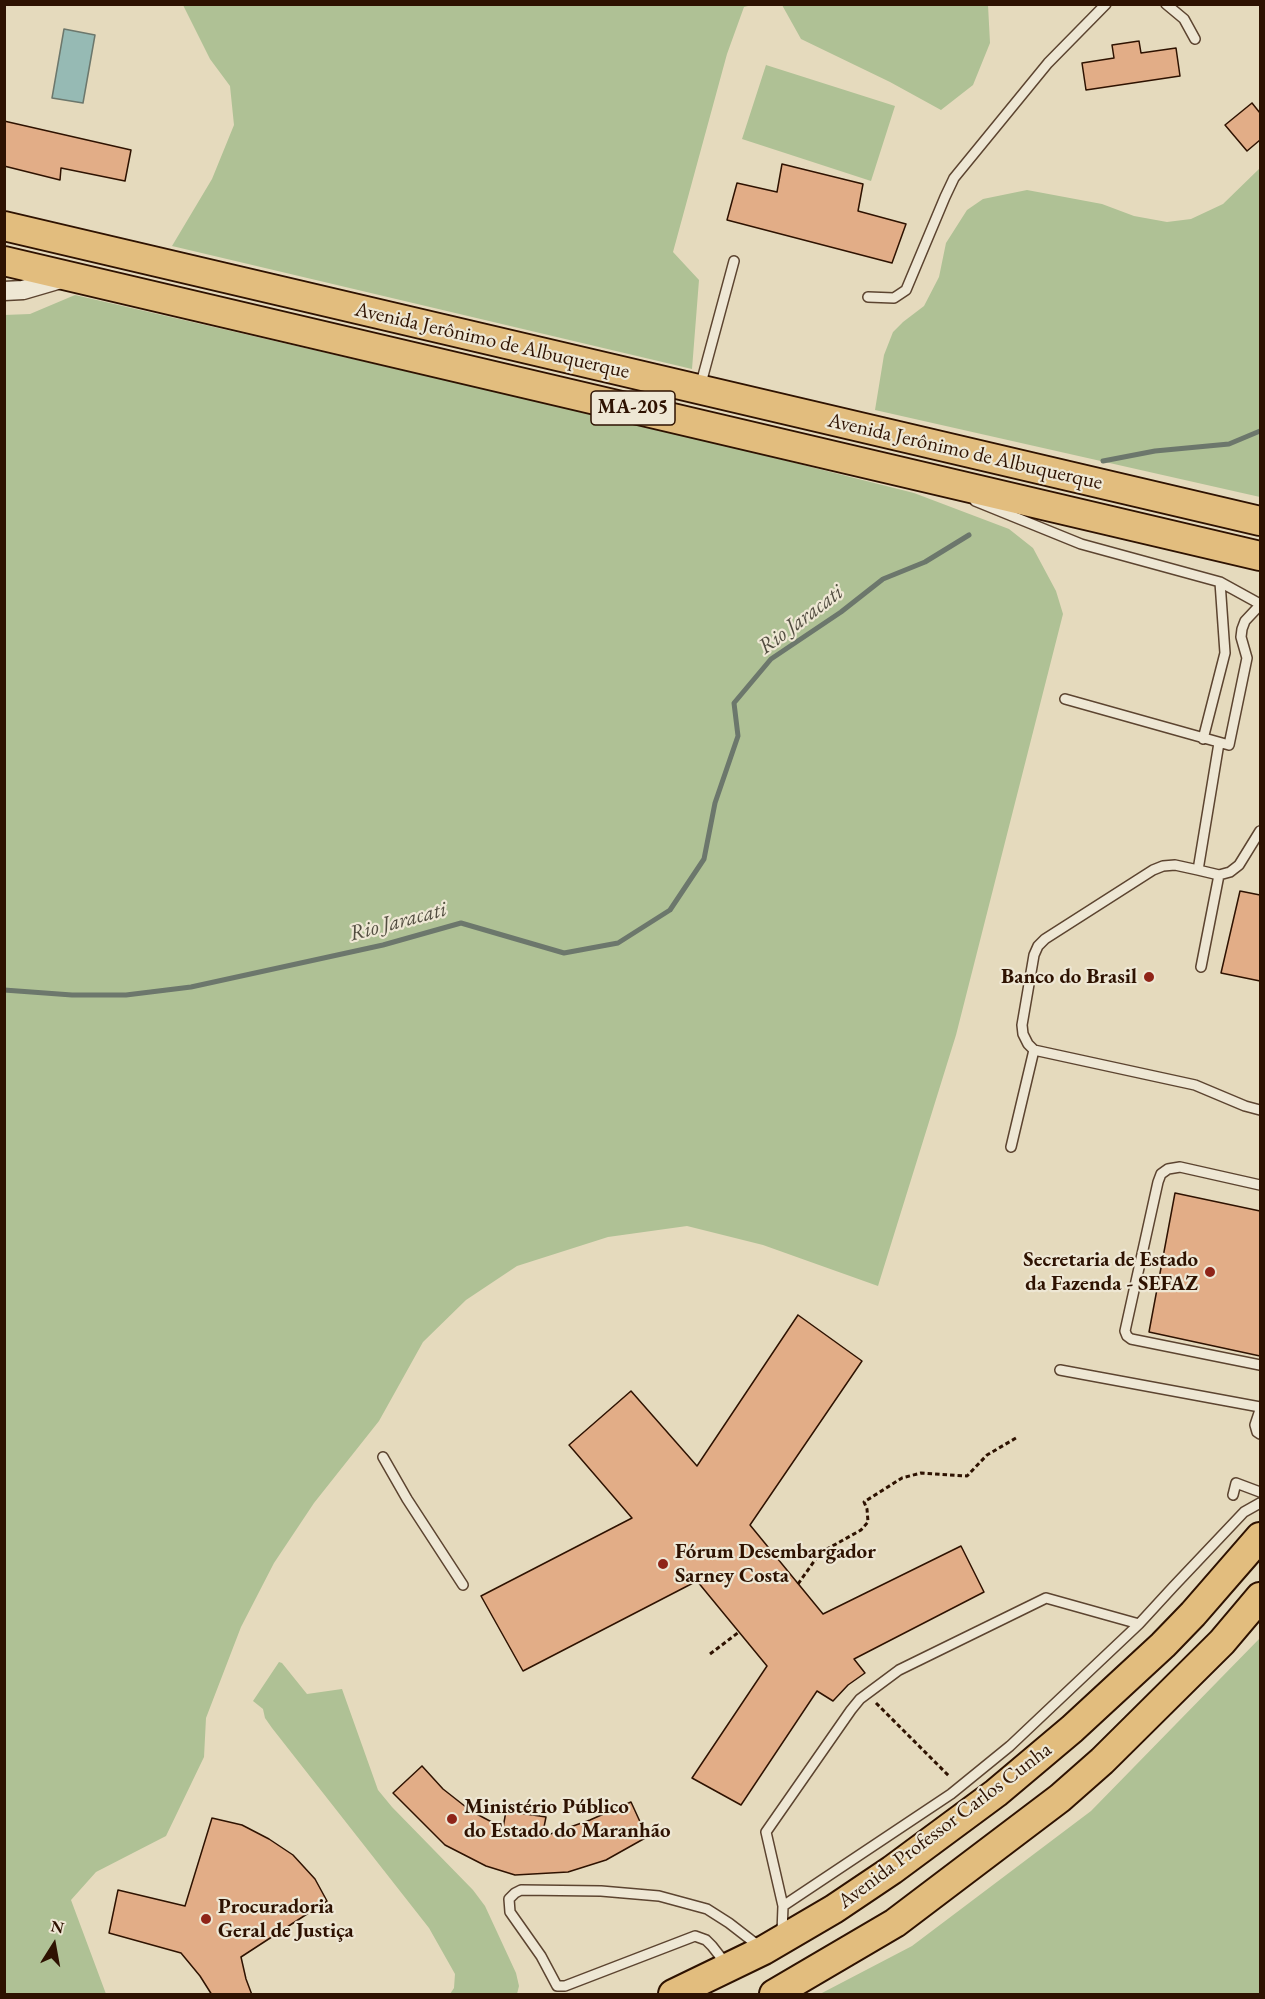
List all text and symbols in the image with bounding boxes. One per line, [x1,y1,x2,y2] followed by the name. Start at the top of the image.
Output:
[352,297,632,385] street label: Avenida Jerônimo de Albuquerque
[591,391,675,425] road number: MA-205
[825,408,1105,496] street label: Avenida Jerônimo de Albuquerque
[753,580,849,660] water label: Rio Jaracati
[347,896,449,948] water label: Rio Jaracati
[1001,964,1137,990] place label: Banco do Brasil
[1142,970,1156,984] marker: Banco do Brasil
[1023,1247,1198,1297] place label: Secretaria de Estado da Fazenda - SEFAZ
[1203,1265,1217,1279] marker: Secretaria de Estado da Fazenda - SEFAZ
[675,1539,876,1589] place label: Fórum Desembargador Sarney Costa
[656,1557,670,1571] marker: Fórum Desembargador Sarney Costa
[833,1737,1057,1915] street label: Avenida Professor Carlos Cunha
[464,1794,670,1844] place label: Ministério Público do Estado do Maranhão
[445,1812,459,1826] marker: Ministério Público do Estado do Maranhão
[218,1894,354,1944] place label: Procuradoria Geral de Justiça
[199,1912,213,1926] marker: Procuradoria Geral de Justiça
[24,1915,84,1975] north arrow
[49,1915,66,1938] text: N

